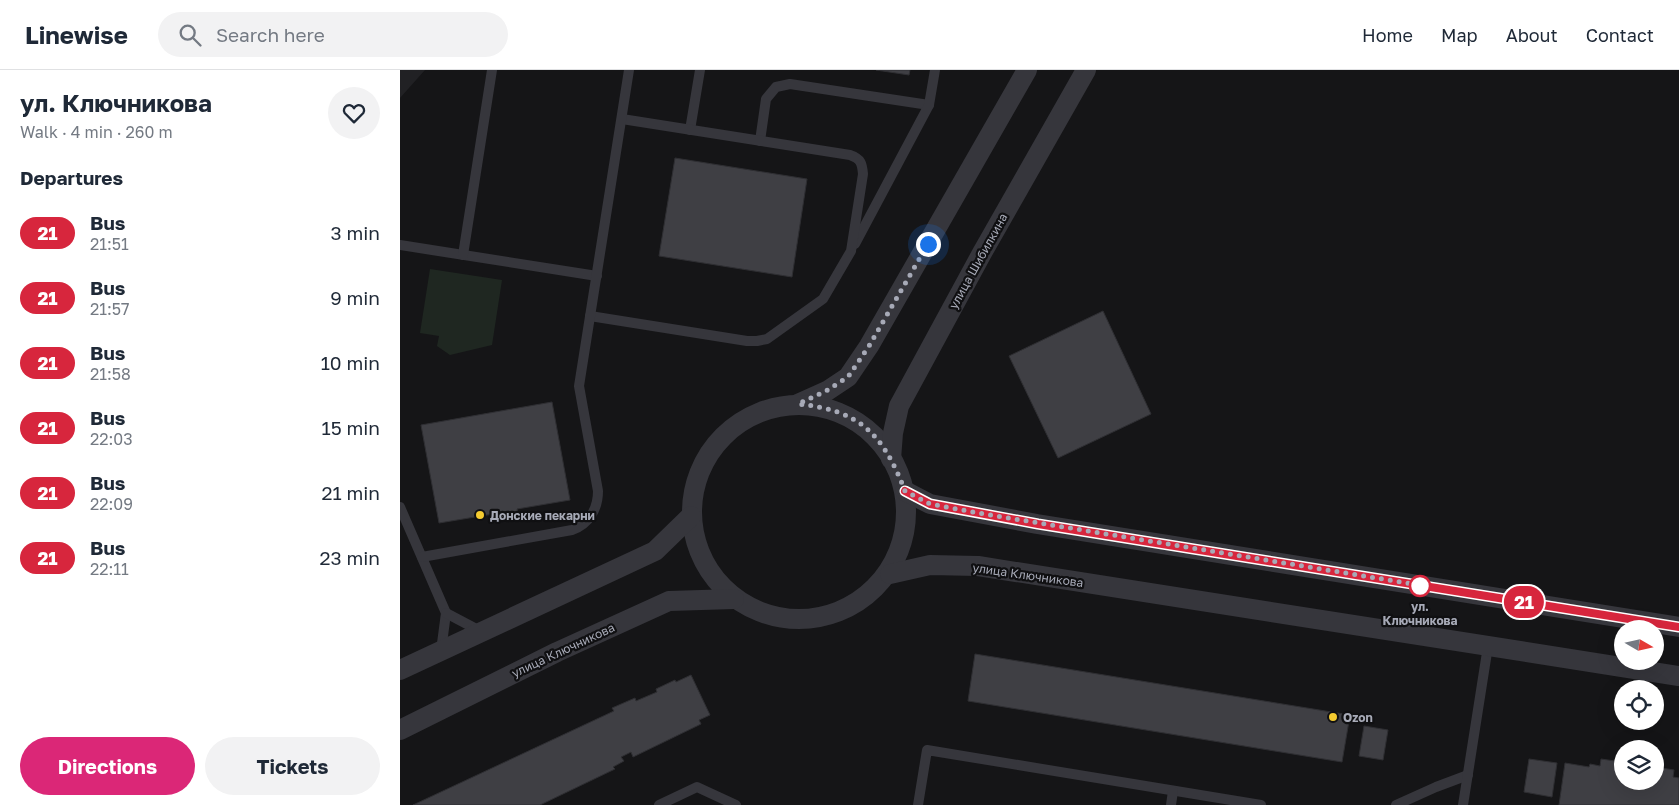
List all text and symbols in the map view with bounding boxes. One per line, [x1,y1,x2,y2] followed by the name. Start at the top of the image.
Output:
[158,12,508,57] search box
[25,20,128,49] text: Linewise
[176,21,204,49] icon: search
[216,23,325,46] text: Search here
[1362,24,1413,46] text: Home
[1441,24,1478,46] text: Map
[1506,24,1558,46] text: About
[1586,24,1654,46] text: Contact
[328,87,380,139] button: heart
[20,88,212,117] text: ул. Ключникова
[20,122,173,142] text: Walk · 4 min · 260 m
[20,166,123,189] text: Departures
[90,211,125,234] text: Bus
[946,211,1010,311] street label: улица Шибилкина
[331,221,380,244] text: 3 min
[37,222,58,244] text: 21
[916,232,941,257] your location
[90,234,129,254] text: 21:51
[90,276,125,299] text: Bus
[330,286,380,309] text: 9 min
[37,287,58,309] text: 21
[90,299,130,319] text: 21:57
[90,341,125,364] text: Bus
[321,351,380,374] text: 10 min
[37,352,58,374] text: 21
[90,364,131,384] text: 21:58
[90,406,125,429] text: Bus
[321,416,380,439] text: 15 min
[37,417,58,439] text: 21
[90,429,133,449] text: 22:03
[90,471,125,494] text: Bus
[321,481,380,504] text: 21 min
[37,482,58,504] text: 21
[90,494,133,514] text: 22:09
[490,508,595,523] place label: Донские пекарни
[474,509,486,521] marker: Донские пекарни
[90,536,125,559] text: Bus
[320,546,380,569] text: 23 min
[37,547,58,569] text: 21
[90,559,129,579] text: 22:11
[972,560,1084,590] street label: улица Ключникова
[1409,575,1431,597] marker: ул. Ключникова
[1502,586,1546,618] line badge: 21
[1514,591,1534,613] text: 21
[1382,599,1458,628] place label: ул. Ключникова
[509,620,617,680] street label: улица Ключникова
[1614,620,1664,670] north arrow
[1614,620,1664,790] map controls
[1614,680,1664,730] button: locate
[1343,710,1373,725] place label: Ozon
[1327,711,1339,723] marker: Ozon
[20,737,195,795] button: Directions
[205,737,380,795] button: Tickets
[1614,740,1664,790] button: layers

